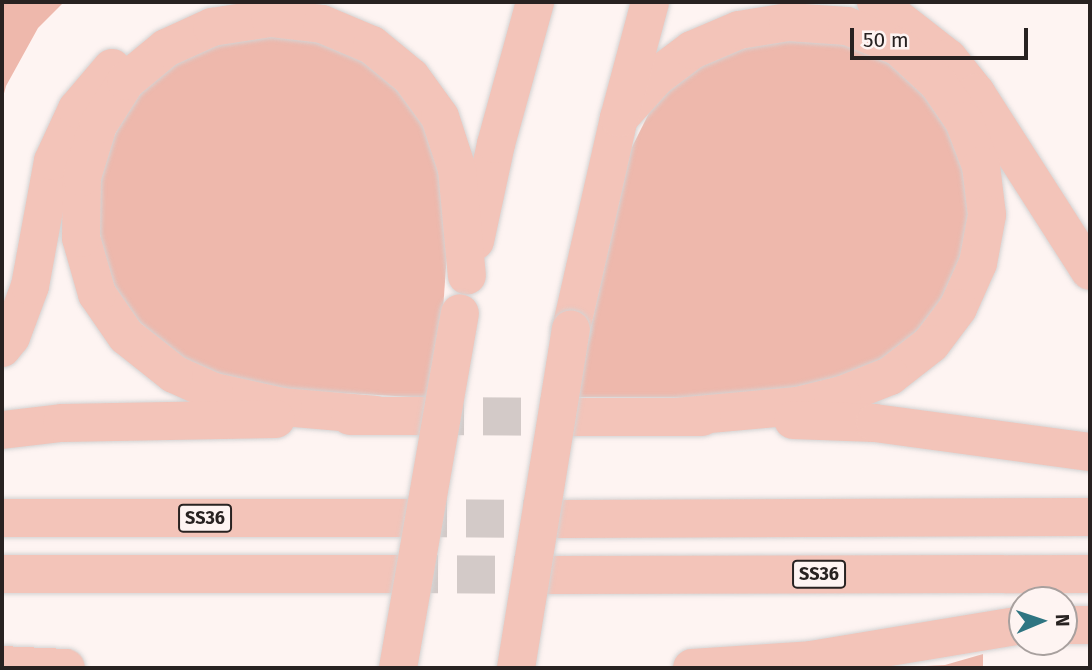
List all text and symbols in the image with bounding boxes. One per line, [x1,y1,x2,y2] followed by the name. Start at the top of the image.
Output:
[854,14,1032,58] scale bar
[863,27,909,53] text: 50 m
[177,504,233,532] road number: SS36
[791,560,847,588] road number: SS36
[1008,586,1078,656] north arrow
[1051,614,1074,627] text: N

